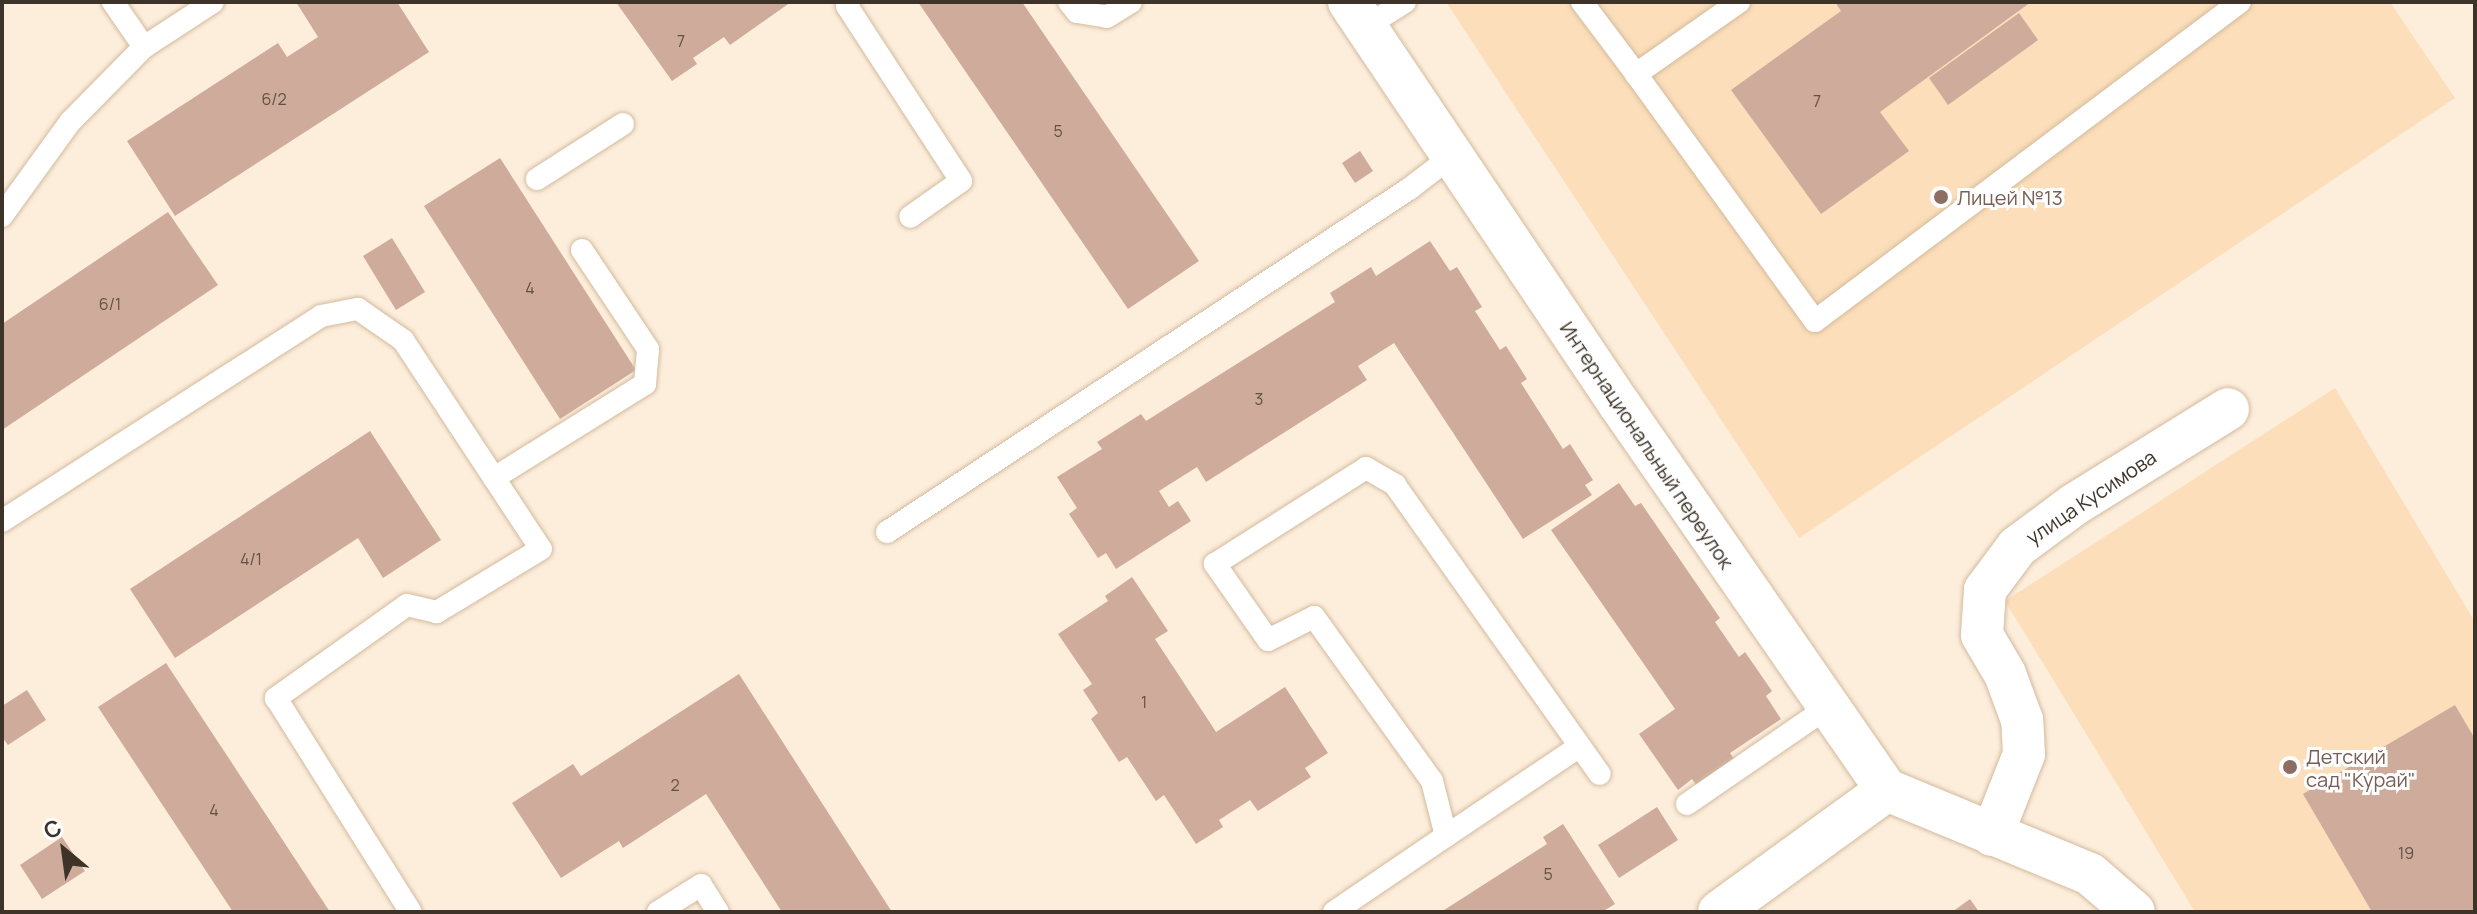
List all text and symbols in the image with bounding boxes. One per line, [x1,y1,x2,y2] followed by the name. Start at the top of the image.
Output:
[677,31,685,51] house number: 7
[261,89,287,109] house number: 6/2
[1813,91,1821,111] house number: 7
[1053,121,1063,141] house number: 5
[1957,185,2063,209] place label: Лицей №13
[1932,188,1950,206] marker: Лицей №13
[525,278,535,298] house number: 4
[99,294,121,314] house number: 6/1
[1555,317,1739,573] street label: Интернациональный переулок
[1255,389,1263,409] house number: 3
[2021,445,2161,549] street label: улица Кусимова
[240,549,262,569] house number: 4/1
[1141,692,1147,712] house number: 1
[2306,744,2416,791] place label: Детский сад "Курай"
[2281,758,2299,776] marker: Детский сад "Курай"
[670,775,680,795] house number: 2
[209,800,219,820] house number: 4
[24,810,104,890] north arrow
[38,812,67,846] text: С
[2398,843,2414,863] house number: 19
[1543,864,1553,884] house number: 5

